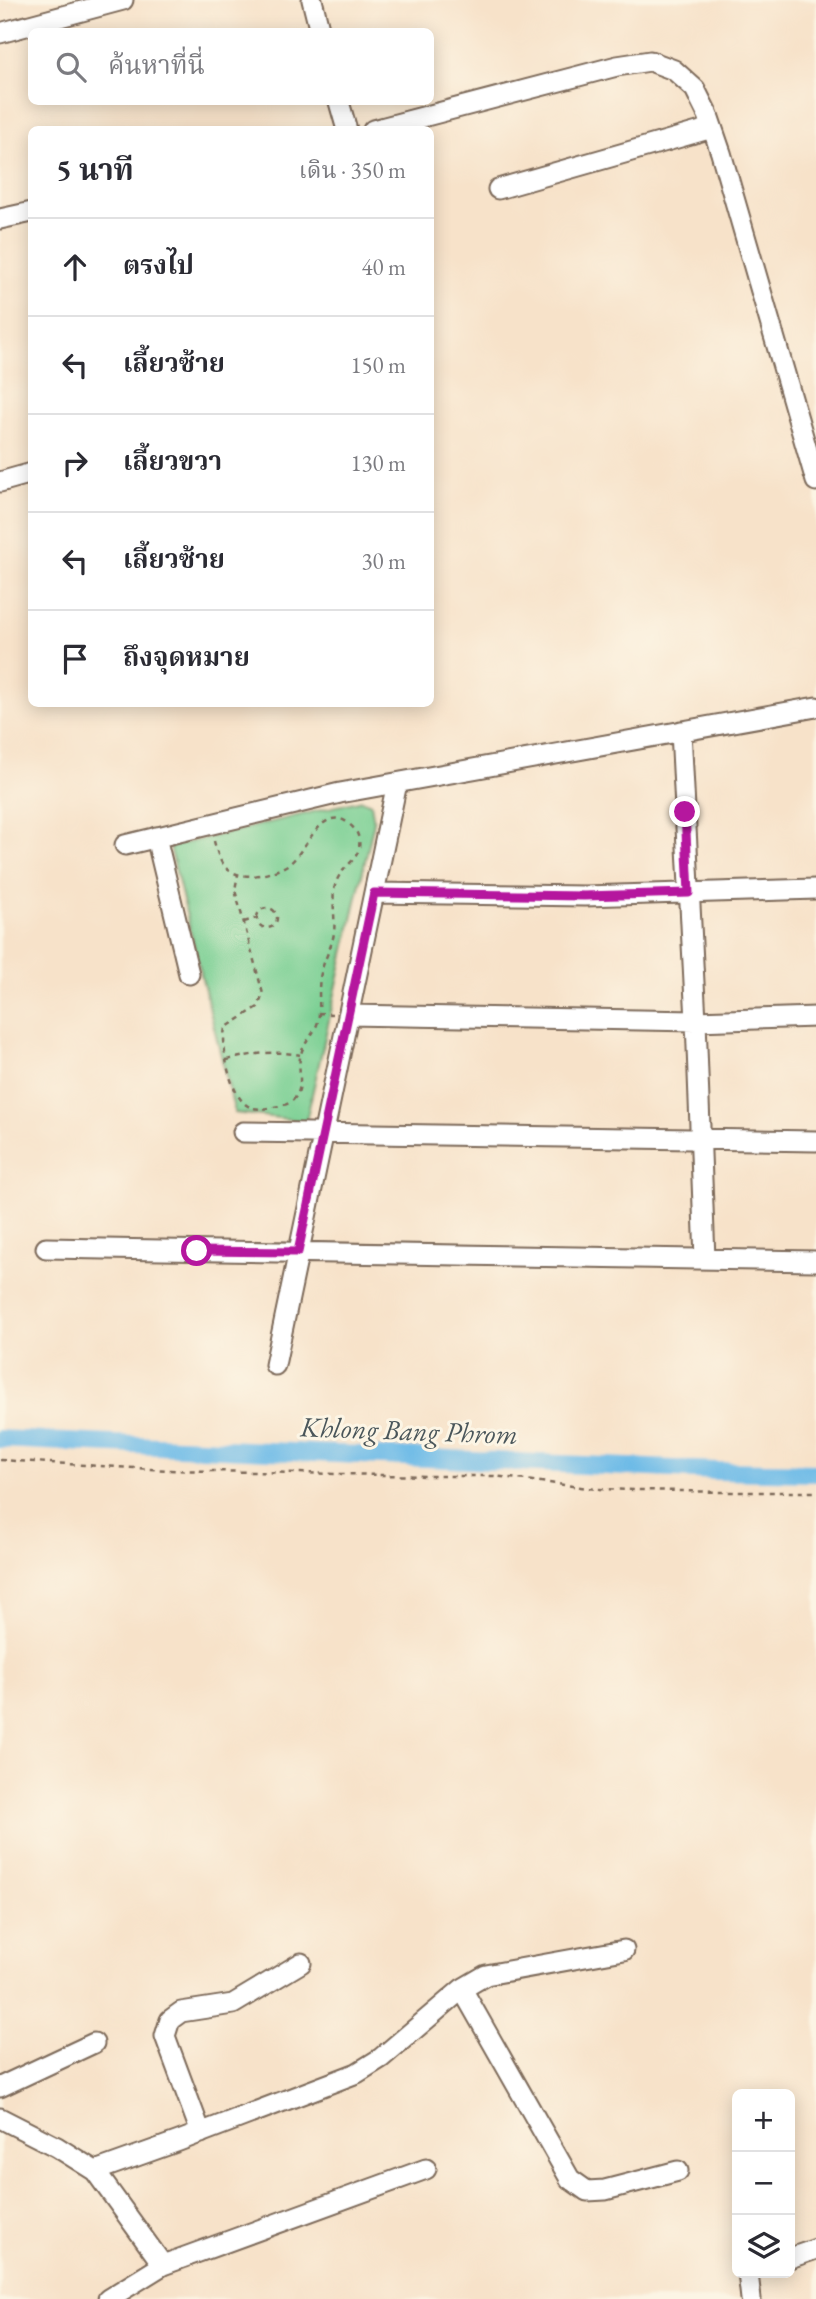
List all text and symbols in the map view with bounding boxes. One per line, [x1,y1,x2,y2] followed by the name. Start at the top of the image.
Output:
[28,28,434,105] search box
[52,48,90,86] icon: search
[108,48,205,82] text: ค้นหาที่นี่
[56,150,134,189] text: 5 นาที
[299,155,406,185] text: เดิน · 350 m
[56,248,94,286] icon: ahead
[123,248,194,282] text: ตรงไป
[361,252,406,282] text: 40 m
[56,346,94,384] icon: left
[123,346,225,380] text: เลี้ยวซ้าย
[350,350,406,380] text: 150 m
[56,444,94,482] icon: right
[123,444,222,478] text: เลี้ยวขวา
[350,448,406,478] text: 130 m
[56,542,94,580] icon: left
[123,542,225,576] text: เลี้ยวซ้าย
[361,546,406,576] text: 30 m
[56,640,94,678] icon: arrive
[123,640,250,674] text: ถึงจุดหมาย
[669,796,700,827] route end
[181,1235,212,1266] route start
[299,1408,518,1452] water label: Khlong Bang Phrom
[732,2089,795,2278] map controls
[732,2089,795,2152] button: +
[732,2152,795,2215] button: −
[732,2215,795,2278] button: layers

